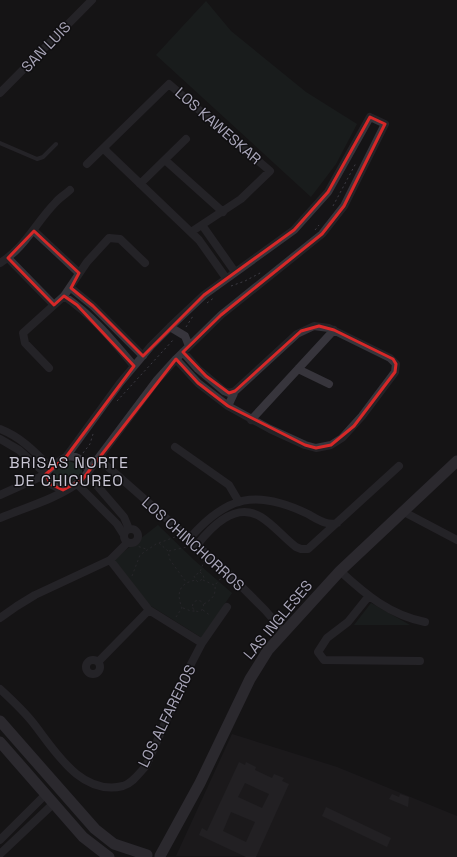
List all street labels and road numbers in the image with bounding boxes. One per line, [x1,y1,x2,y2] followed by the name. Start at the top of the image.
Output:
[17,17,74,76] street label: SAN LUIS
[171,83,265,168] street label: LOS KAWESKAR
[138,492,249,595] street label: LOS CHINCHORROS
[239,576,316,663] street label: LAS INGLESES
[133,661,200,770] street label: LOS ALFAREROS

